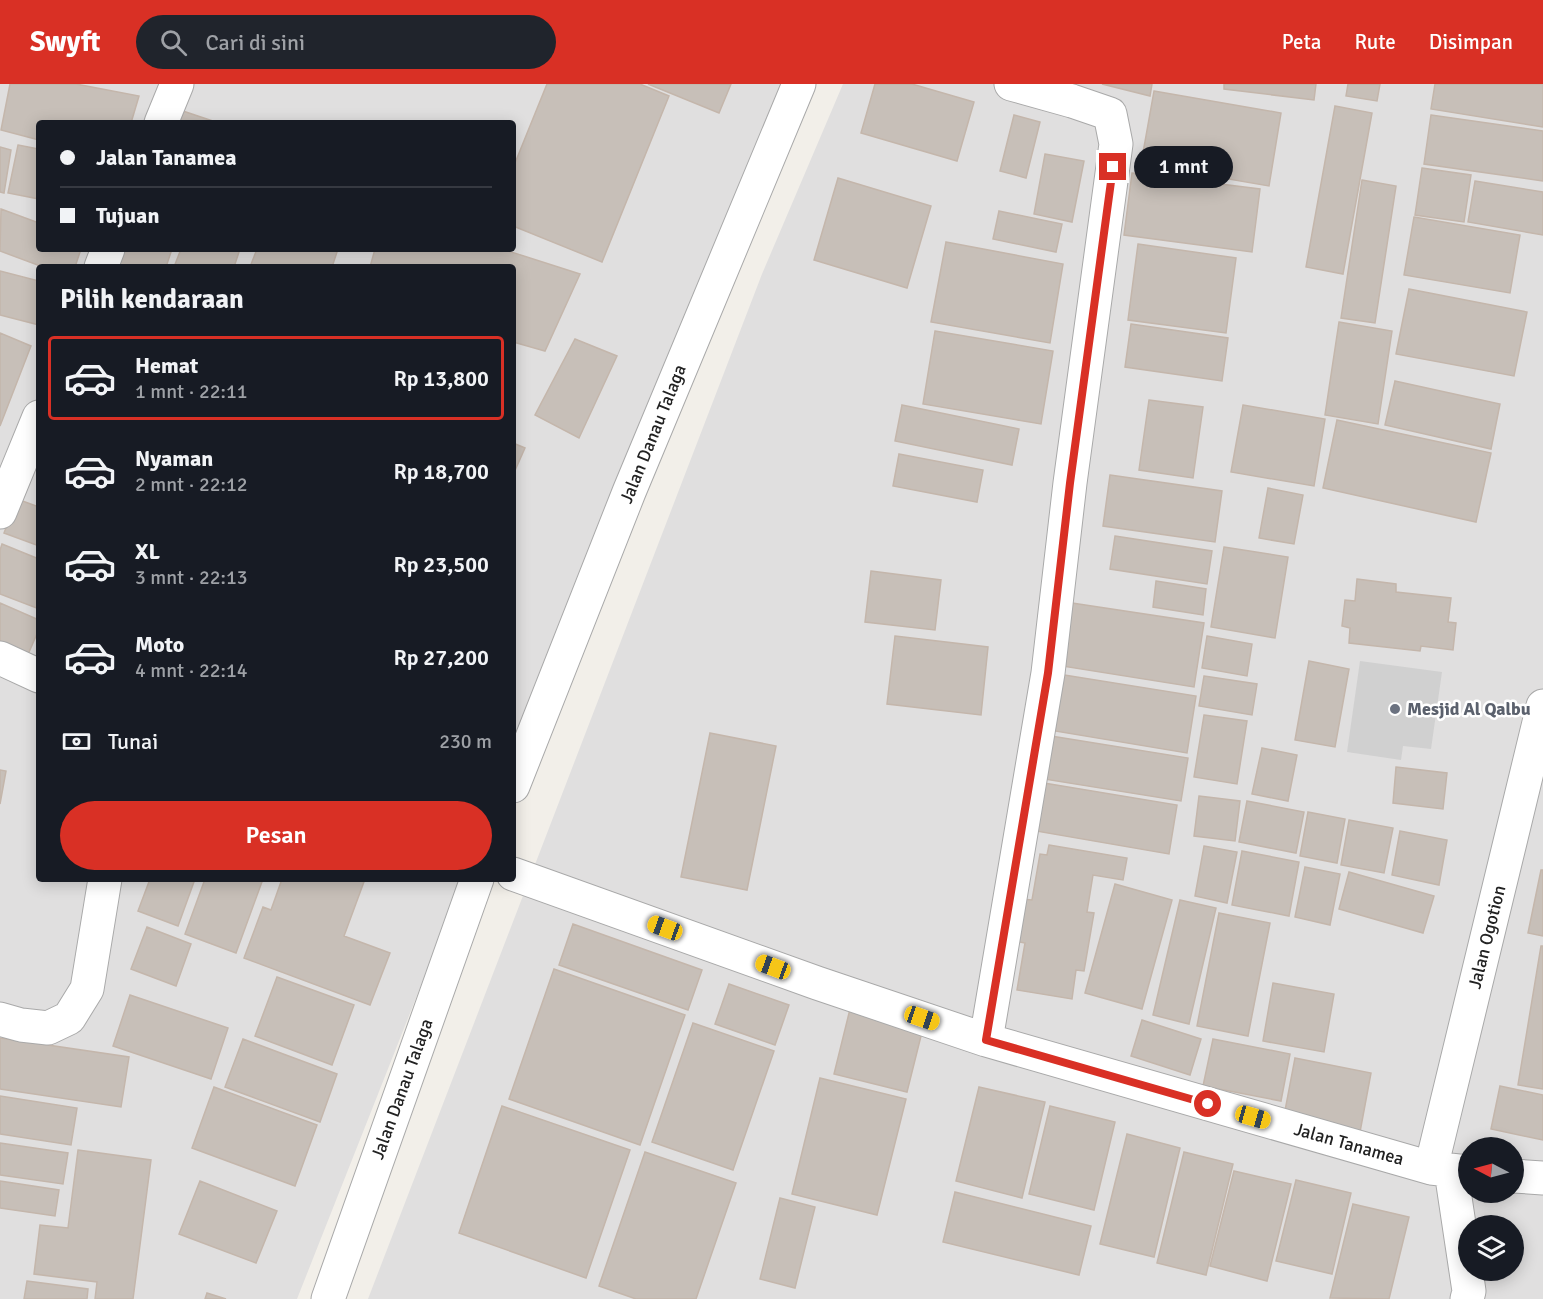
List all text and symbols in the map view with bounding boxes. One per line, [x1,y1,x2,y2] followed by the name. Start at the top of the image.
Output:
[136,15,556,69] search box
[30,25,100,59] text: Swyft
[157,26,190,59] icon: search
[205,29,305,56] text: Cari di sini
[1282,29,1322,55] text: Peta
[1355,29,1396,55] text: Rute
[1429,29,1513,55] text: Disimpan
[96,144,237,171] text: Jalan Tanamea
[1134,146,1233,188] callout: 1 mnt
[1099,153,1126,180] route end
[1159,154,1208,179] text: 1 mnt
[96,202,159,229] text: Tujuan
[60,283,244,316] text: Pilih kendaraan
[63,351,117,405] icon: car
[135,352,198,379] text: Hemat
[615,361,691,507] street label: Jalan Danau Talaga
[393,365,489,392] text: Rp 13,800
[135,379,248,404] text: 1 mnt · 22:11
[63,444,117,498] icon: car
[135,445,213,472] text: Nyaman
[393,458,489,485] text: Rp 18,700
[135,472,248,497] text: 2 mnt · 22:12
[63,537,117,591] icon: car
[135,538,160,565] text: XL
[393,551,489,578] text: Rp 23,500
[135,565,248,590] text: 3 mnt · 22:13
[63,630,117,684] icon: car
[135,631,184,658] text: Moto
[393,644,489,671] text: Rp 27,200
[135,658,248,683] text: 4 mnt · 22:14
[1407,698,1531,720] place label: Mesjid Al Qalbu
[1388,702,1402,716] marker: Mesjid Al Qalbu
[60,725,93,758] icon: cash
[108,728,158,755] text: Tunai
[439,729,492,754] text: 230 m
[60,801,492,870] button: Pesan
[1464,883,1510,991] street label: Jalan Ogotion
[645,913,685,943] car
[753,952,793,982] car
[902,1004,942,1032] car
[366,1016,438,1162] street label: Jalan Danau Talaga
[1194,1090,1221,1117] route start
[1233,1103,1273,1131] car
[1292,1118,1406,1170] street label: Jalan Tanamea
[1458,1137,1524,1203] north arrow
[1458,1137,1524,1281] map controls
[1458,1215,1524,1281] button: layers

